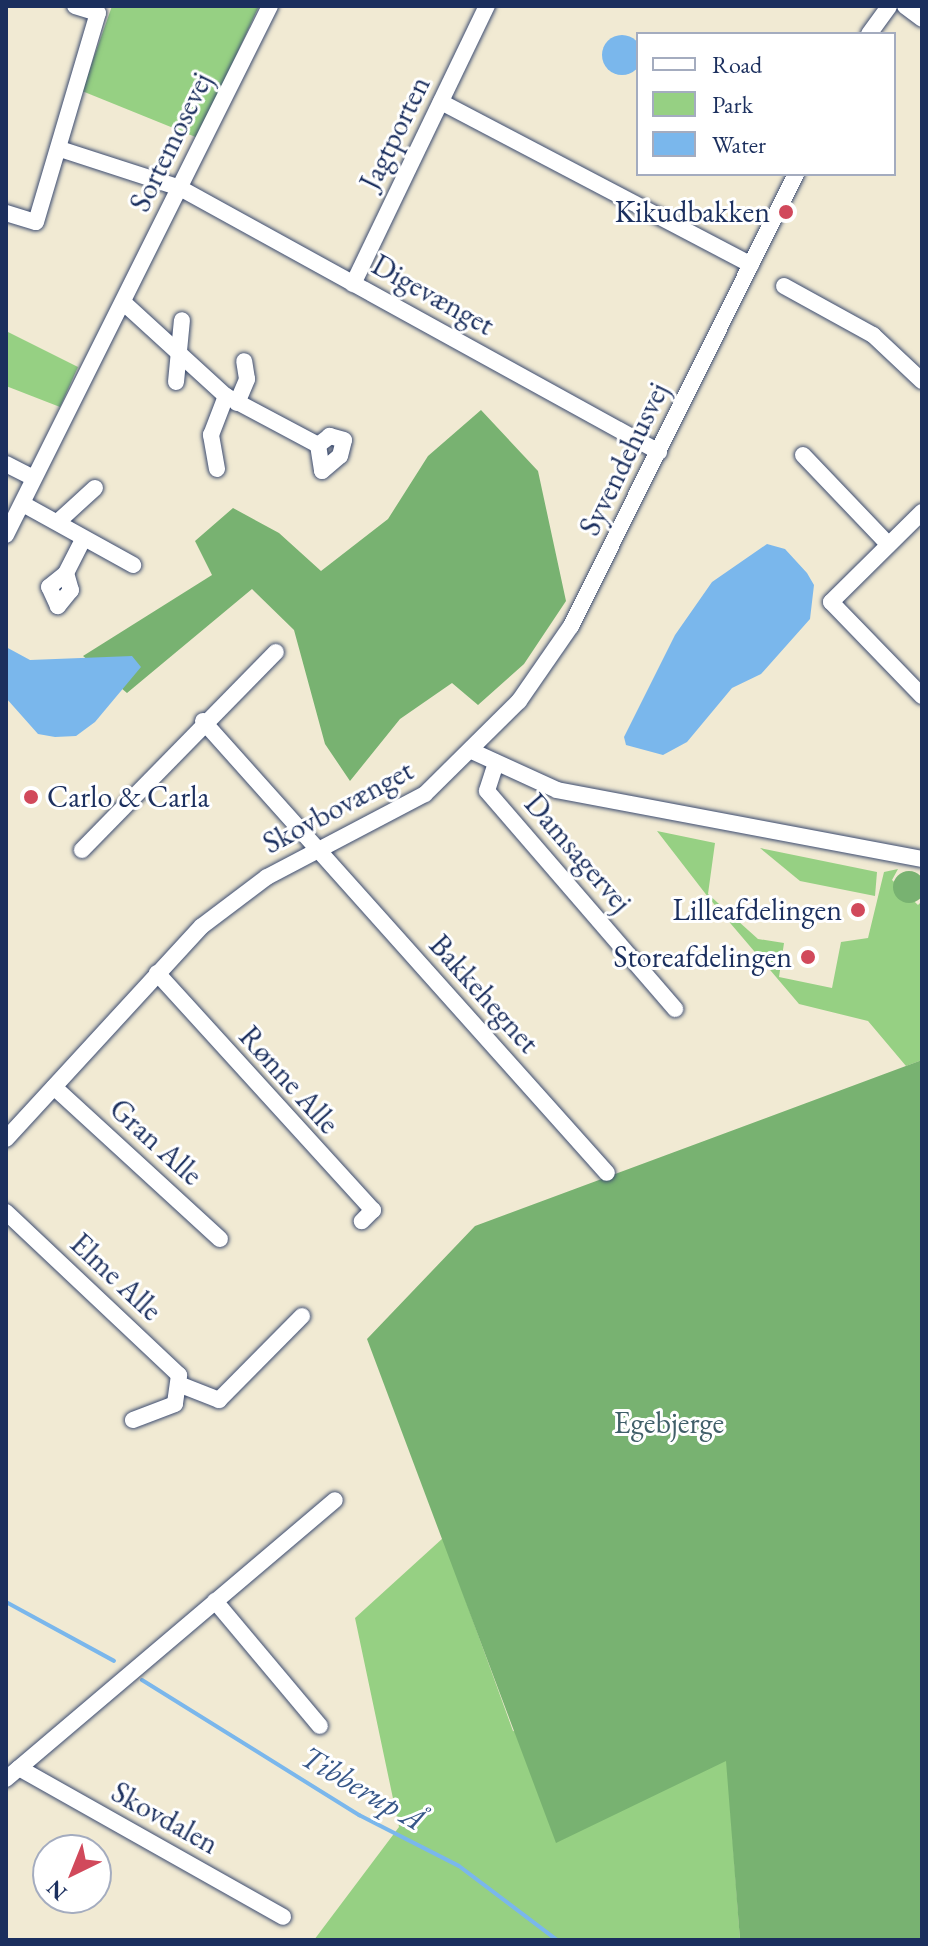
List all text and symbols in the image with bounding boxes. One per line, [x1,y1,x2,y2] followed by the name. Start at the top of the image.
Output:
[636,32,896,176] legend
[712,49,762,80] text: Road
[122,67,220,217] street label: Sortemosevej
[352,70,438,196] street label: Jagtporten
[712,89,753,120] text: Park
[712,129,766,160] text: Water
[615,194,770,230] place label: Kikudbakken
[777,203,795,221] marker: Kikudbakken
[366,247,500,343] street label: Digevænget
[571,377,677,541] street label: Syvendehusvej
[257,752,419,862] street label: Skovbovænget
[47,779,209,815] place label: Carlo & Carla
[517,786,639,920] street label: Damsagervej
[22,788,40,806] marker: Carlo & Carla
[672,892,842,928] place label: Lilleafdelingen
[849,901,867,919] marker: Lilleafdelingen
[422,927,546,1061] street label: Bakkehegnet
[613,939,792,975] place label: Storeafdelingen
[799,948,817,966] marker: Storeafdelingen
[231,1019,347,1141] street label: Rønne Alle
[102,1091,210,1193] street label: Gran Alle
[63,1226,169,1328] street label: Elme Alle
[614,1405,724,1441] park label: Egebjerge
[294,1737,432,1839] water label: Tibberup Å
[105,1774,225,1862] street label: Skovdalen
[32,1834,112,1914] north arrow
[40,1874,73,1907] text: N

